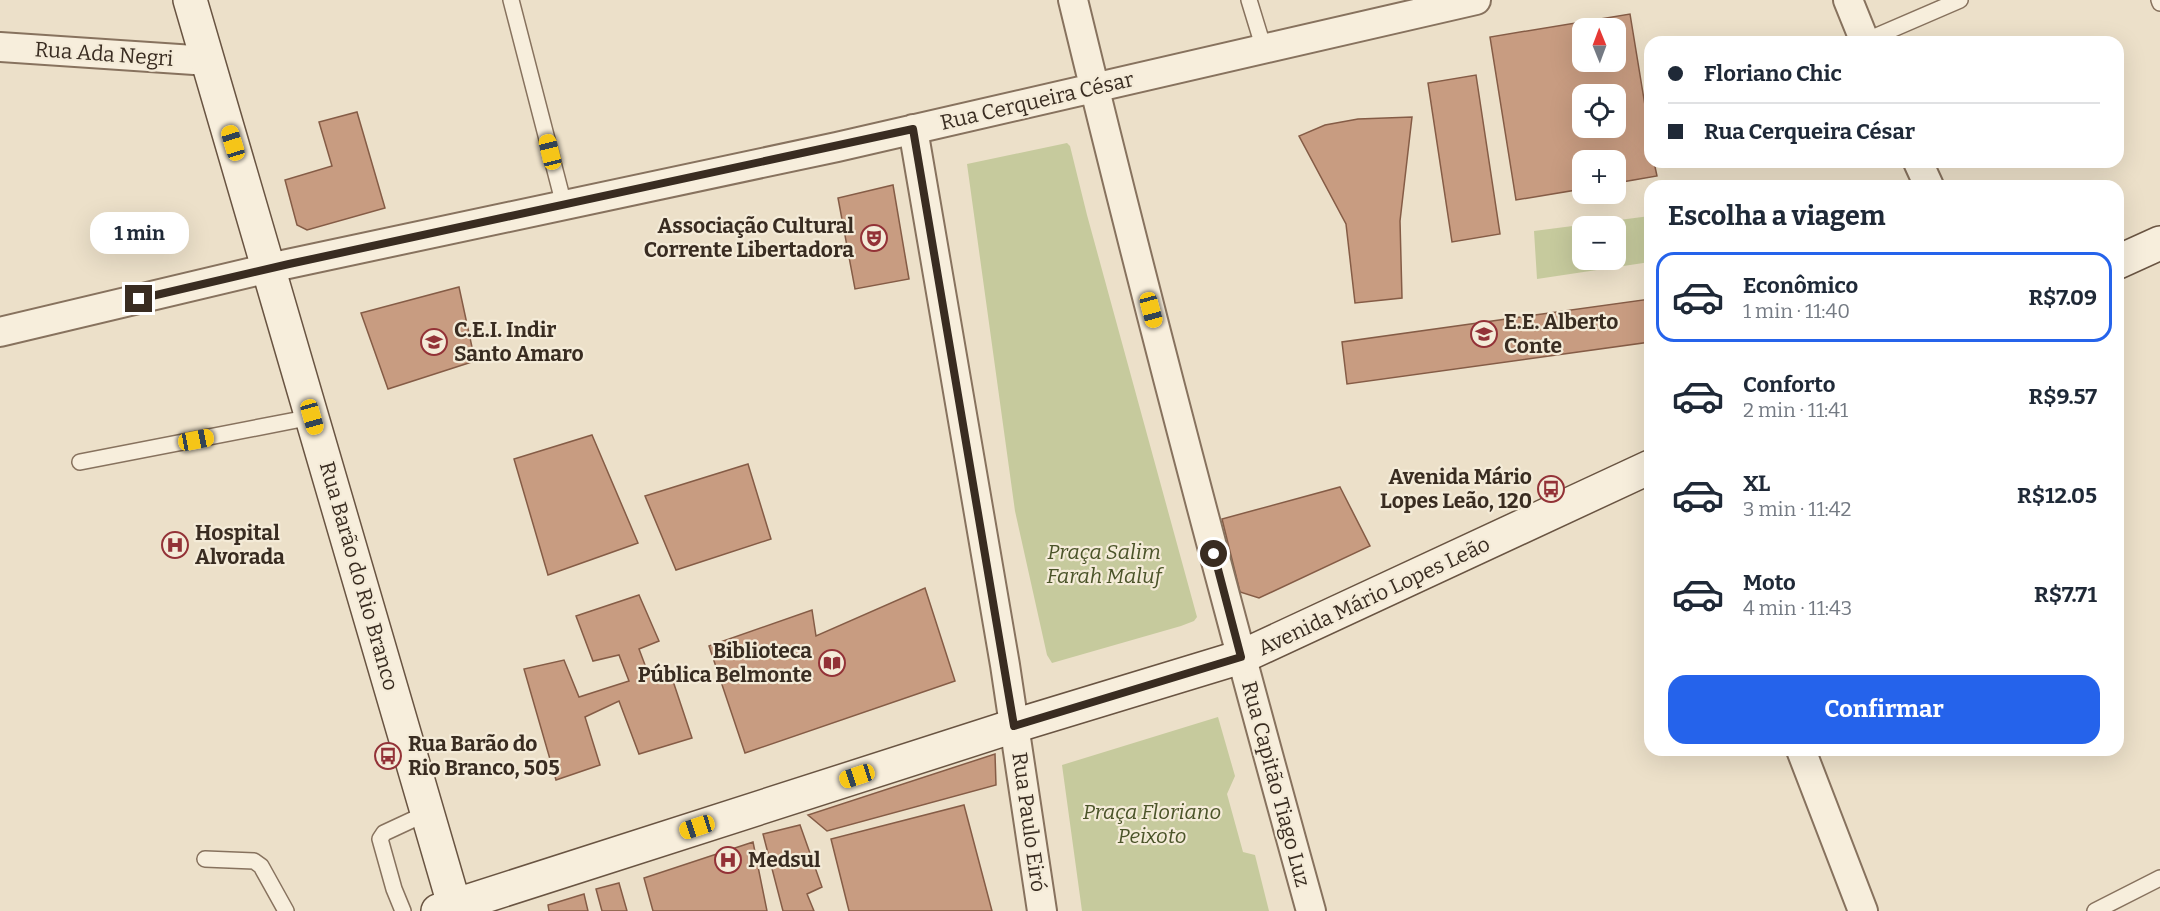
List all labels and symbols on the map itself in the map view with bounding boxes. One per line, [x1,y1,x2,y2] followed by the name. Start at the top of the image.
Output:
[1572,18,1626,72] north arrow
[34,36,174,72] street label: Rua Ada Negri
[938,66,1136,136] street label: Rua Cerqueira César
[219,123,247,163] car
[537,132,563,172] car
[90,212,188,254] callout: 1 min
[644,213,854,263] place label: Associação Cultural Corrente Libertadora
[859,223,889,253] theatre icon: Associação Cultural Corrente Libertadora
[125,285,152,312] route end
[1138,290,1164,330] car
[1504,309,1618,359] place label: E.E. Alberto Conte
[454,317,584,367] place label: C.E.I. Indir Santo Amaro
[1469,319,1499,349] school or university icon: E.E. Alberto Conte
[419,327,449,357] school or university icon: C.E.I. Indir Santo Amaro
[298,397,326,437] car
[177,428,215,452] car
[314,459,404,693] street label: Rua Barão do Rio Branco
[1380,464,1532,514] place label: Avenida Mário Lopes Leão, 120
[1536,474,1566,504] bus stop icon: Avenida Mário Lopes Leão, 120
[195,520,285,570] place label: Hospital Alvorada
[160,530,190,560] hospital icon: Hospital Alvorada
[1254,531,1494,661] street label: Avenida Mário Lopes Leão
[1046,539,1165,589] park label: Praça Salim Farah Maluf
[1200,540,1227,567] route start
[638,638,812,688] place label: Biblioteca Pública Belmonte
[817,648,847,678] library icon: Biblioteca Pública Belmonte
[1236,678,1316,890] street label: Rua Capitão Tiago Luz
[408,731,560,781] place label: Rua Barão do Rio Branco, 505
[373,741,403,771] bus stop icon: Rua Barão do Rio Branco, 505
[1006,750,1052,894] street label: Rua Paulo Eiró
[837,762,877,790] car
[1083,799,1221,849] park label: Praça Floriano Peixoto
[677,813,717,841] car
[713,845,743,875] hospital icon: Medsul
[748,847,821,873] place label: Medsul

